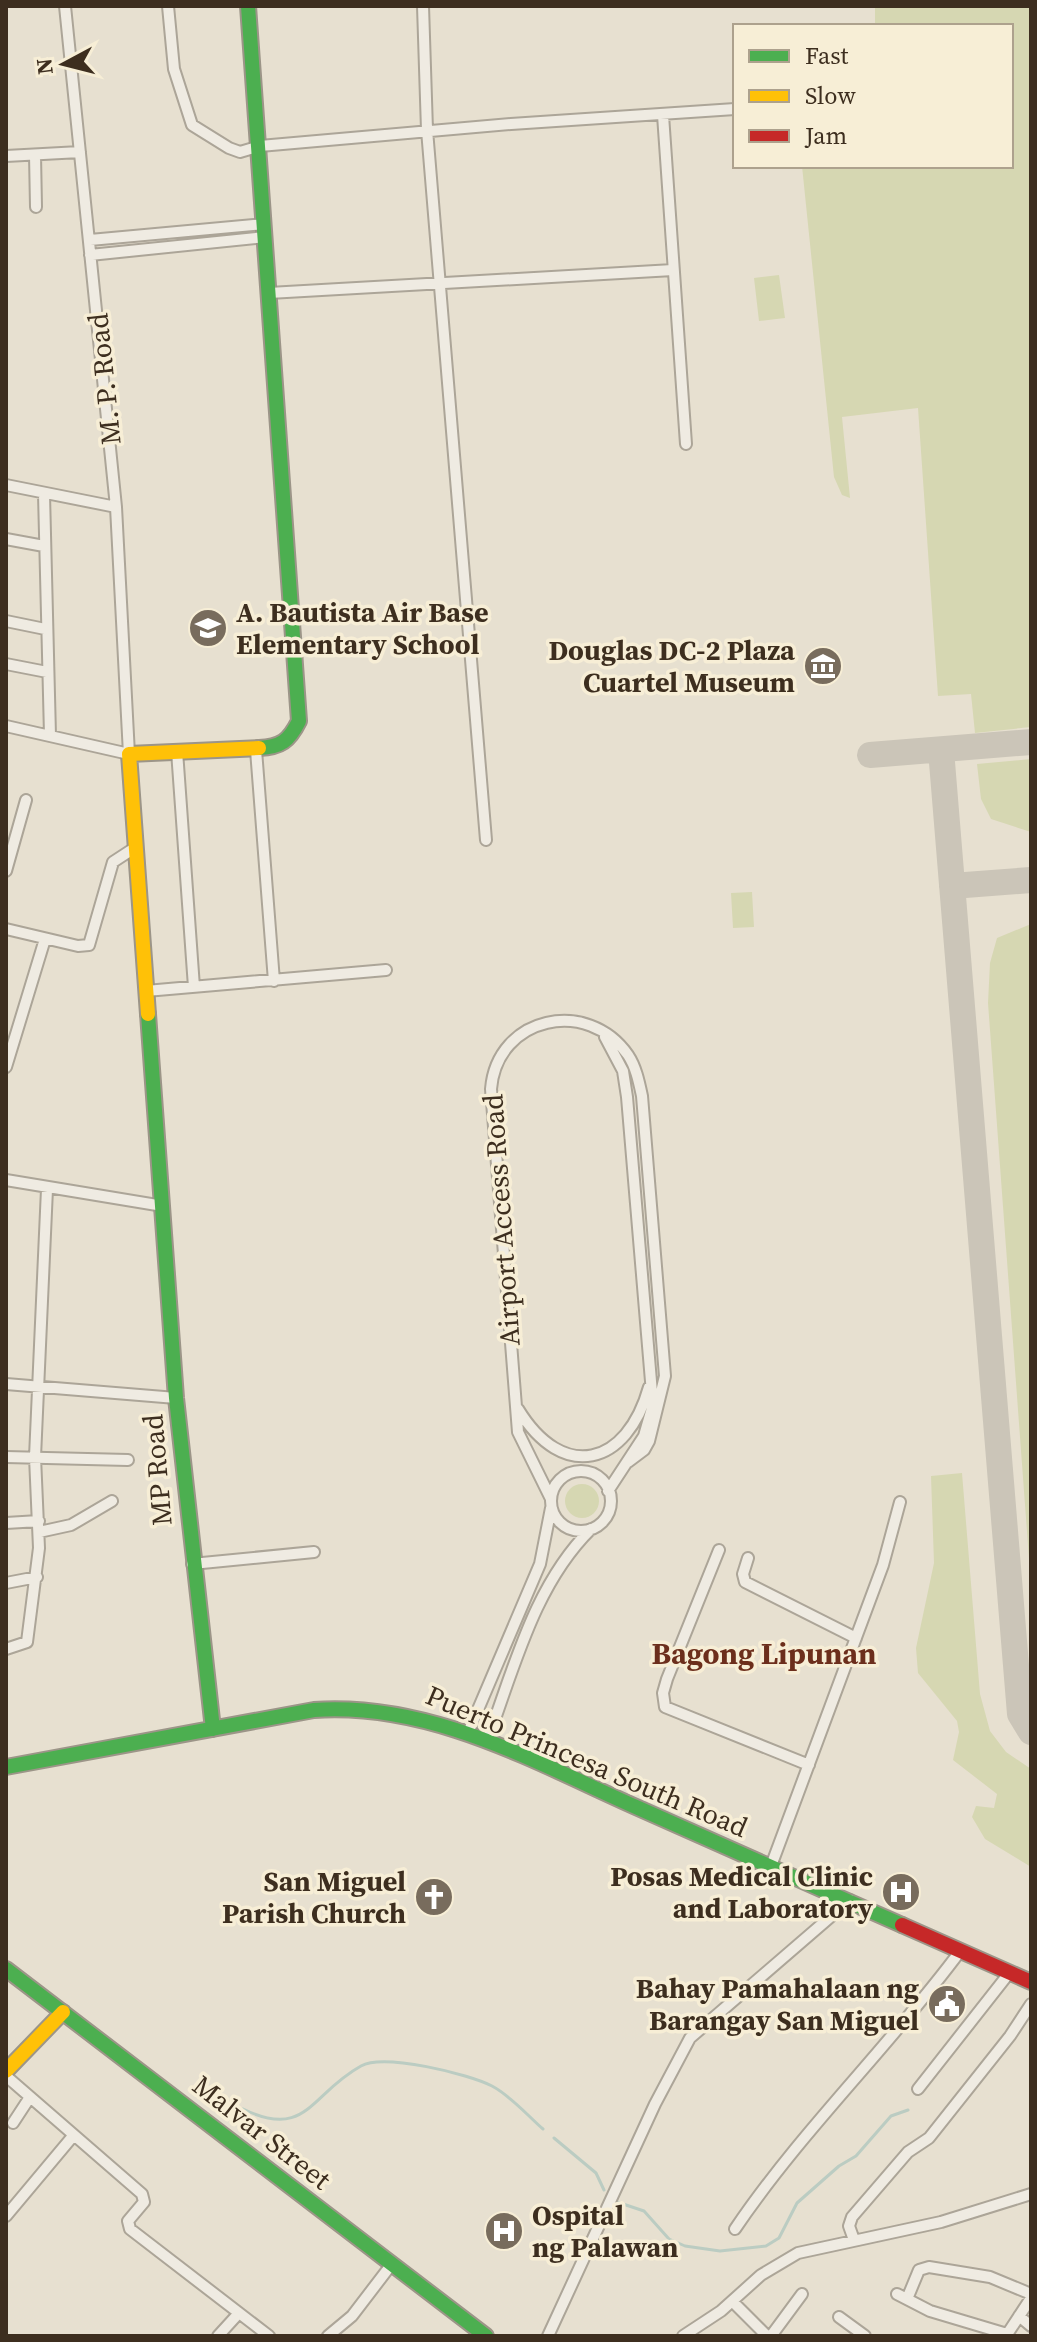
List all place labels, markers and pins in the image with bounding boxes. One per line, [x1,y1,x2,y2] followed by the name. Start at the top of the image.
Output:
[236,593,489,663] place label: A. Bautista Air Base Elementary School
[187,607,229,649] school or university icon: A. Bautista Air Base Elementary School
[548,631,795,701] place label: Douglas DC-2 Plaza Cuartel Museum
[802,645,844,687] museum icon: Douglas DC-2 Plaza Cuartel Museum
[610,1857,873,1927] place label: Posas Medical Clinic and Laboratory
[222,1862,406,1932] place label: San Miguel Parish Church
[880,1871,922,1913] hospital icon: Posas Medical Clinic and Laboratory
[413,1876,455,1918] church icon: San Miguel Parish Church
[636,1969,919,2039] place label: Bahay Pamahalaan ng Barangay San Miguel
[926,1983,968,2025] public building icon: Bahay Pamahalaan ng Barangay San Miguel
[532,2196,679,2266] place label: Ospital ng Palawan
[483,2210,525,2252] hospital icon: Ospital ng Palawan

